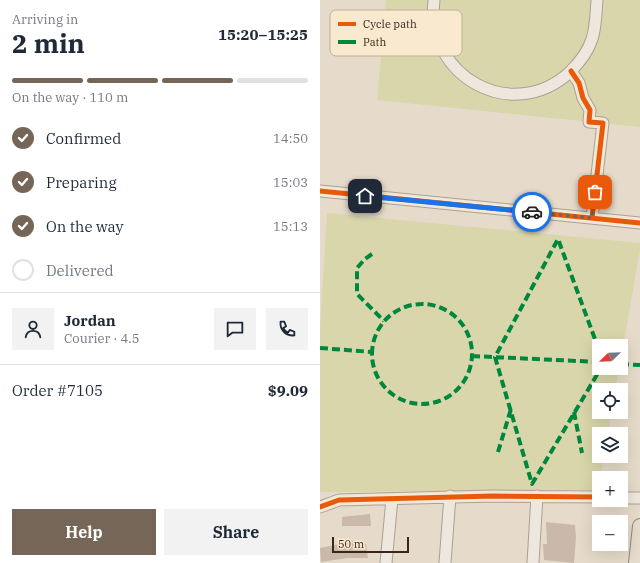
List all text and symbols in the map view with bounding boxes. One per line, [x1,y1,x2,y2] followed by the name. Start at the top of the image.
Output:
[330,10,462,56] legend
[12,11,78,28] text: Arriving in
[363,17,417,31] text: Cycle path
[218,25,308,44] text: 15:20–15:25
[12,26,85,60] text: 2 min
[363,35,386,49] text: Path
[12,89,128,106] text: On the way · 110 m
[12,127,34,149] icon: check
[46,129,121,148] text: Confirmed
[273,130,308,147] text: 14:50
[12,171,34,193] icon: check
[46,173,117,192] text: Preparing
[273,174,308,191] text: 15:03
[578,175,612,209] pin
[348,179,382,213] pin
[584,181,606,203] icon: bag
[354,185,376,207] icon: home
[512,192,552,232] courier
[521,201,543,223] icon: car
[12,215,34,237] icon: check
[46,217,124,236] text: On the way
[273,218,308,235] text: 15:13
[46,261,114,280] text: Delivered
[12,308,54,350] button: person
[214,308,256,350] button: chat
[266,308,308,350] button: phone
[64,311,116,330] text: Jordan
[64,330,140,347] text: Courier · 4.5
[592,339,628,375] north arrow
[592,339,628,551] map controls
[12,381,103,400] text: Order #7105
[268,381,308,400] text: $9.09
[592,383,628,419] button: locate
[592,427,628,463] button: layers
[592,471,628,507] button: +
[12,509,156,555] button: Help
[164,509,308,555] button: Share
[592,515,628,551] button: −
[332,535,409,554] scale bar
[338,537,364,551] text: 50 m

